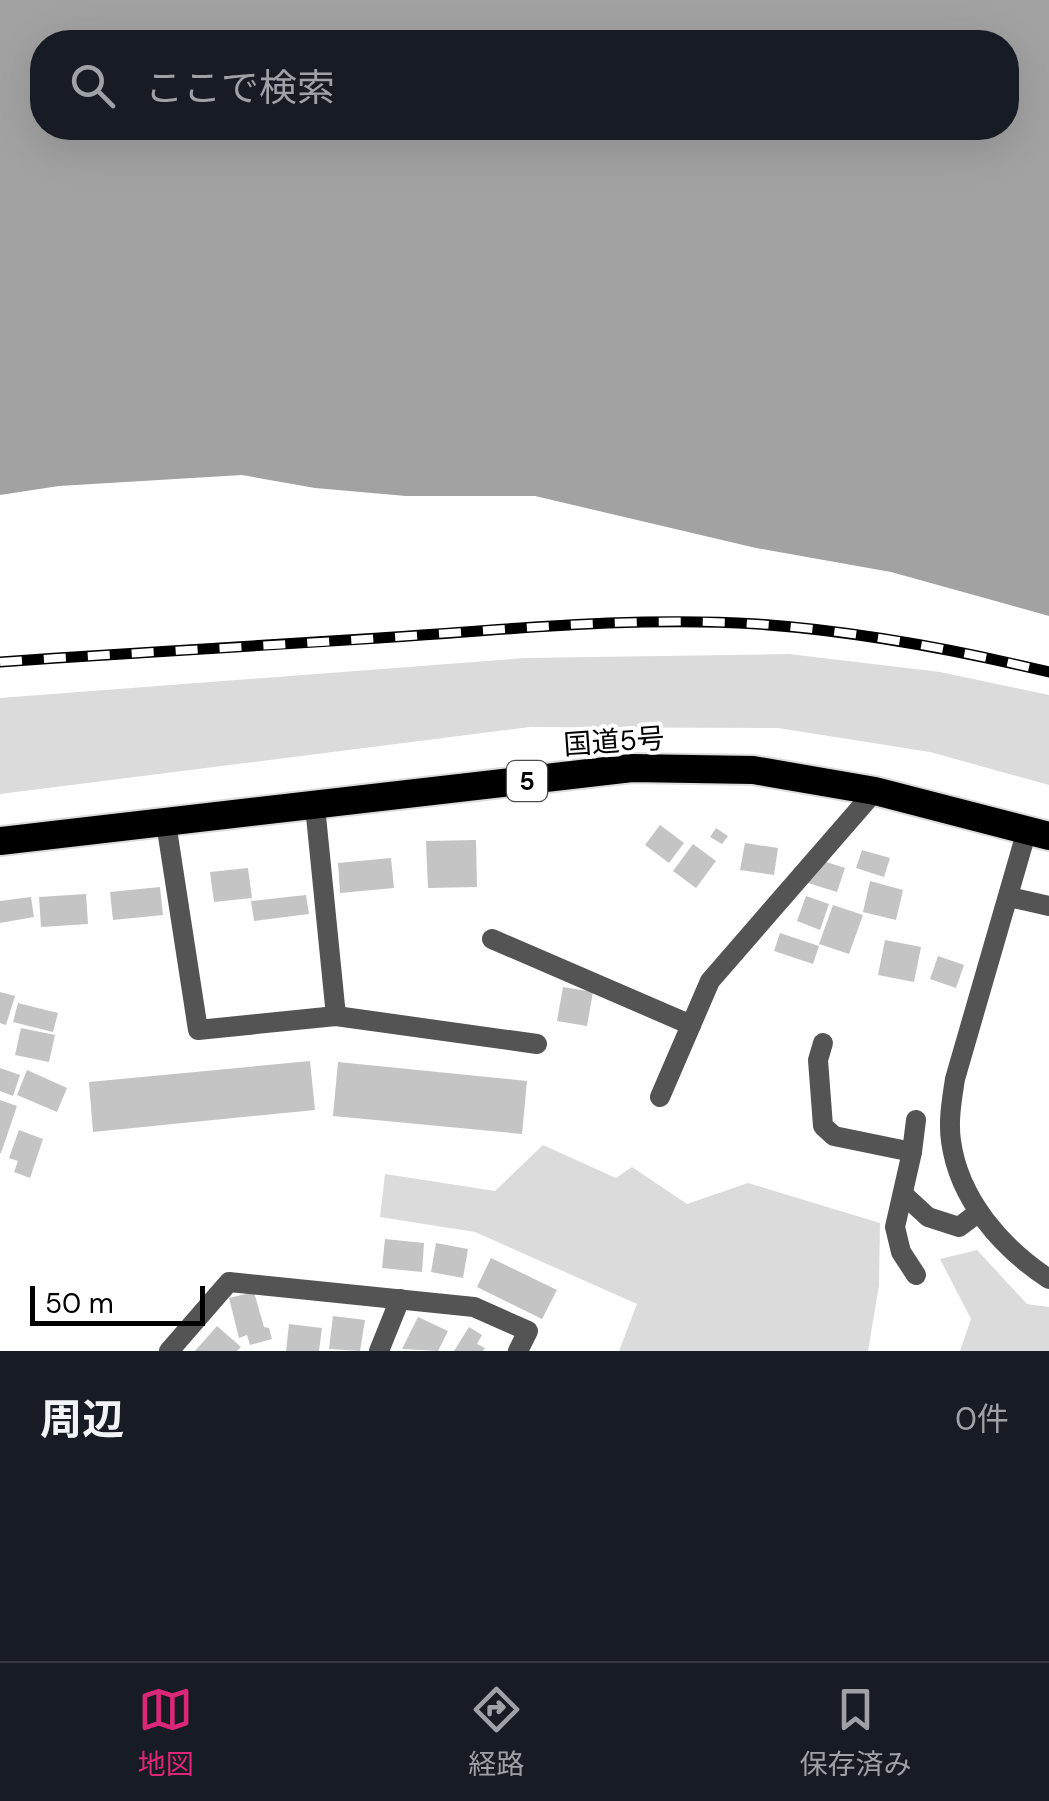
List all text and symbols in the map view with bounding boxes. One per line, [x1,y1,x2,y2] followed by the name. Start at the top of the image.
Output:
[30,30,1019,140] search box
[65,58,120,113] icon: search
[145,63,335,113] text: ここで検索
[562,720,666,763] street label: 国道5号
[507,761,547,801] road number: 5
[30,1281,205,1326] scale bar
[45,1285,114,1322] text: 50 m
[40,1392,124,1447] text: 周辺
[955,1398,1009,1440] text: 0件
[137,1682,194,1783] tab: 地図
[468,1682,525,1783] tab: 経路
[799,1682,912,1783] tab: 保存済み

